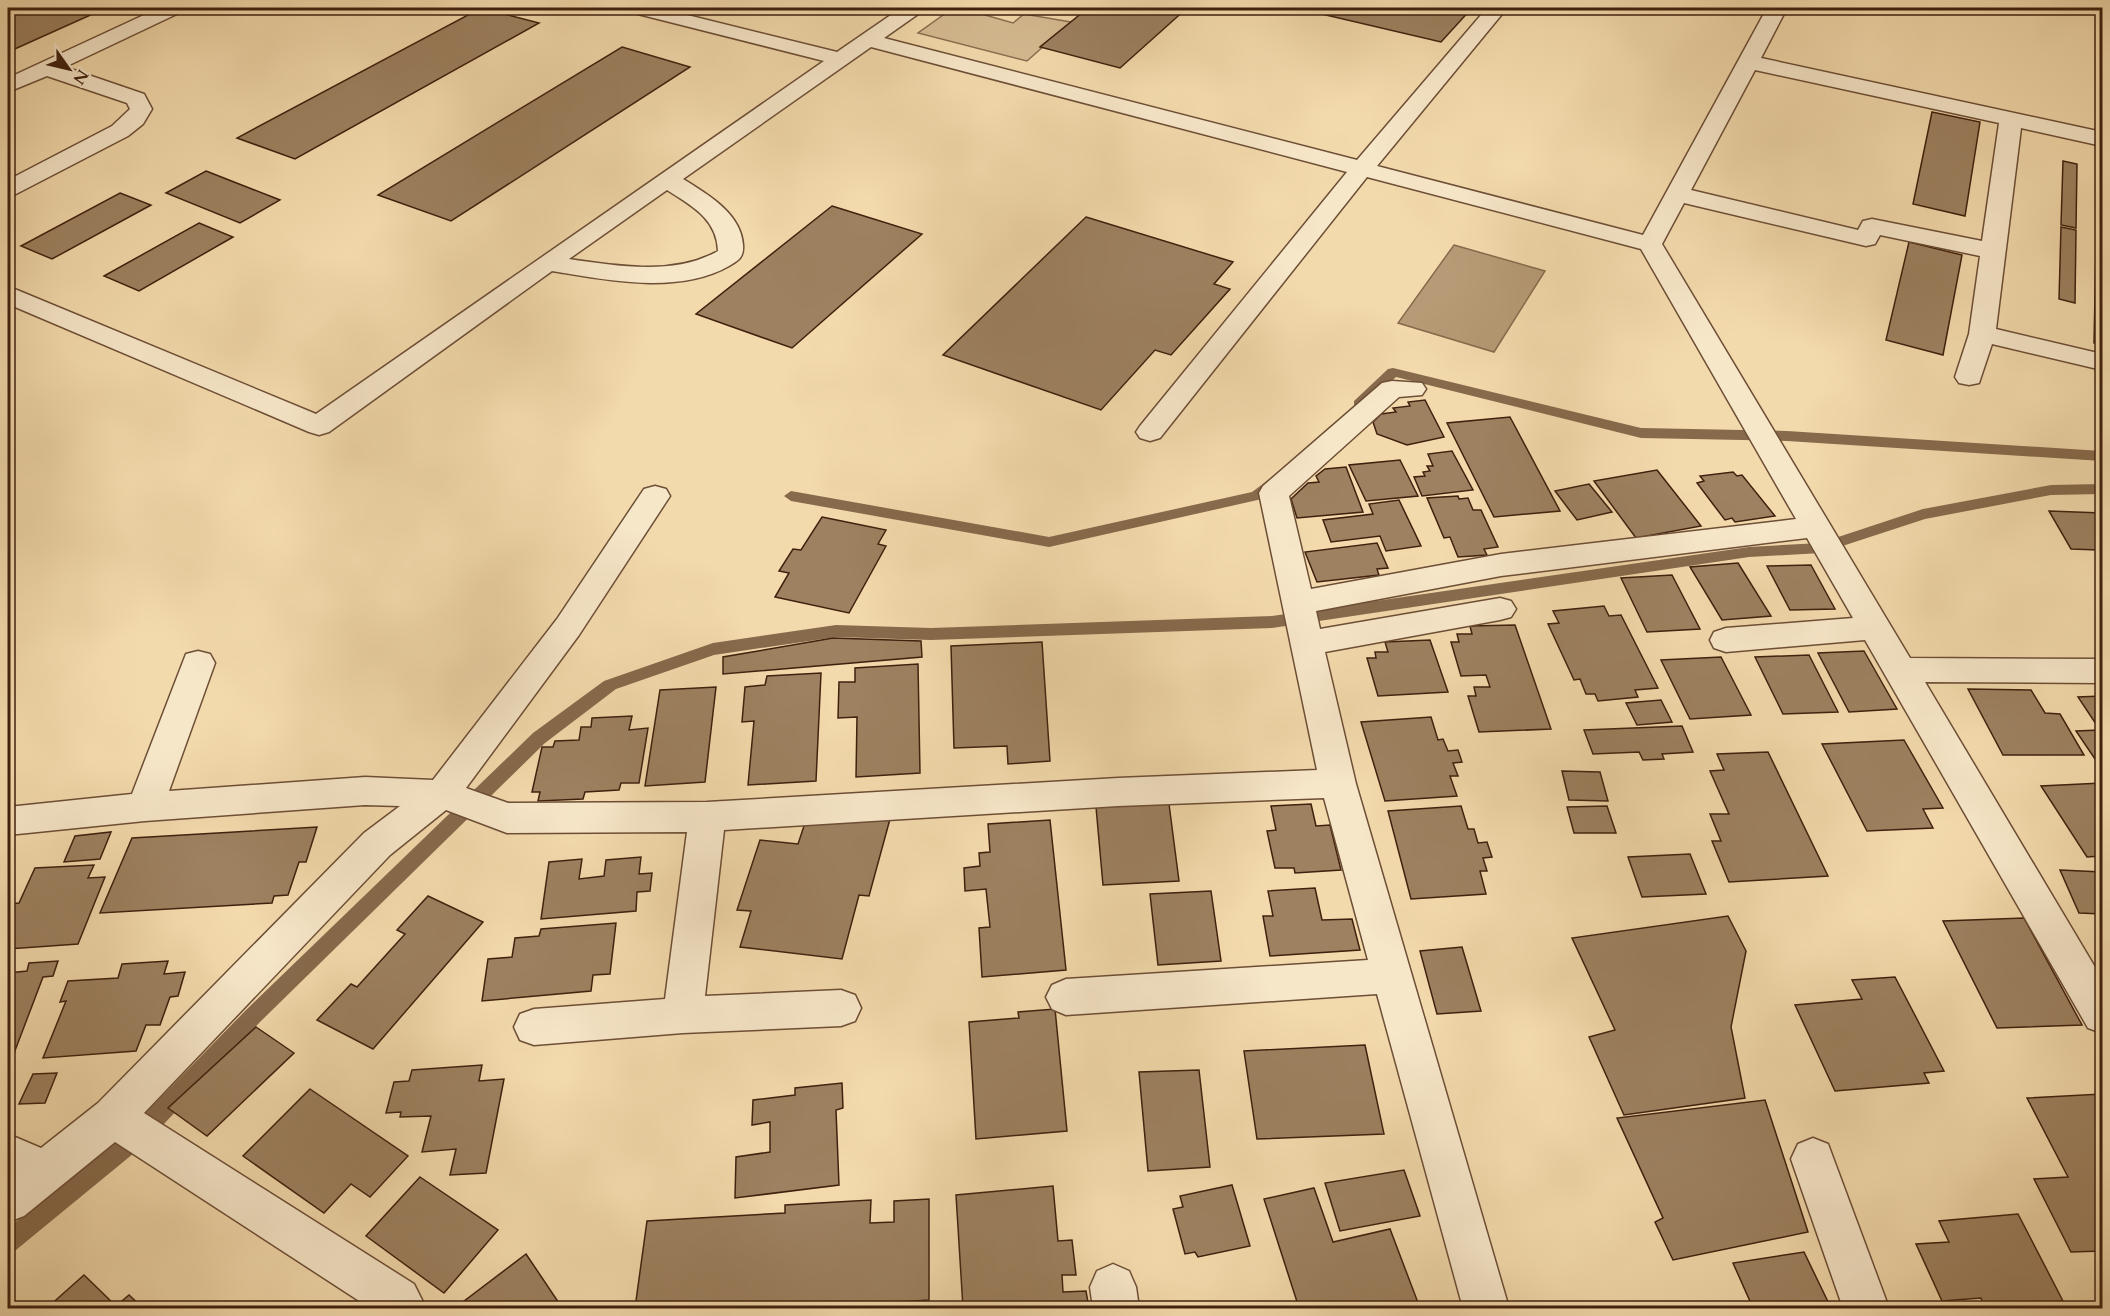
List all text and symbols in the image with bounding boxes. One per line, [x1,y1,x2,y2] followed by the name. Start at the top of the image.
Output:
[39,39,99,99] north arrow
[68,65,94,89] text: N

